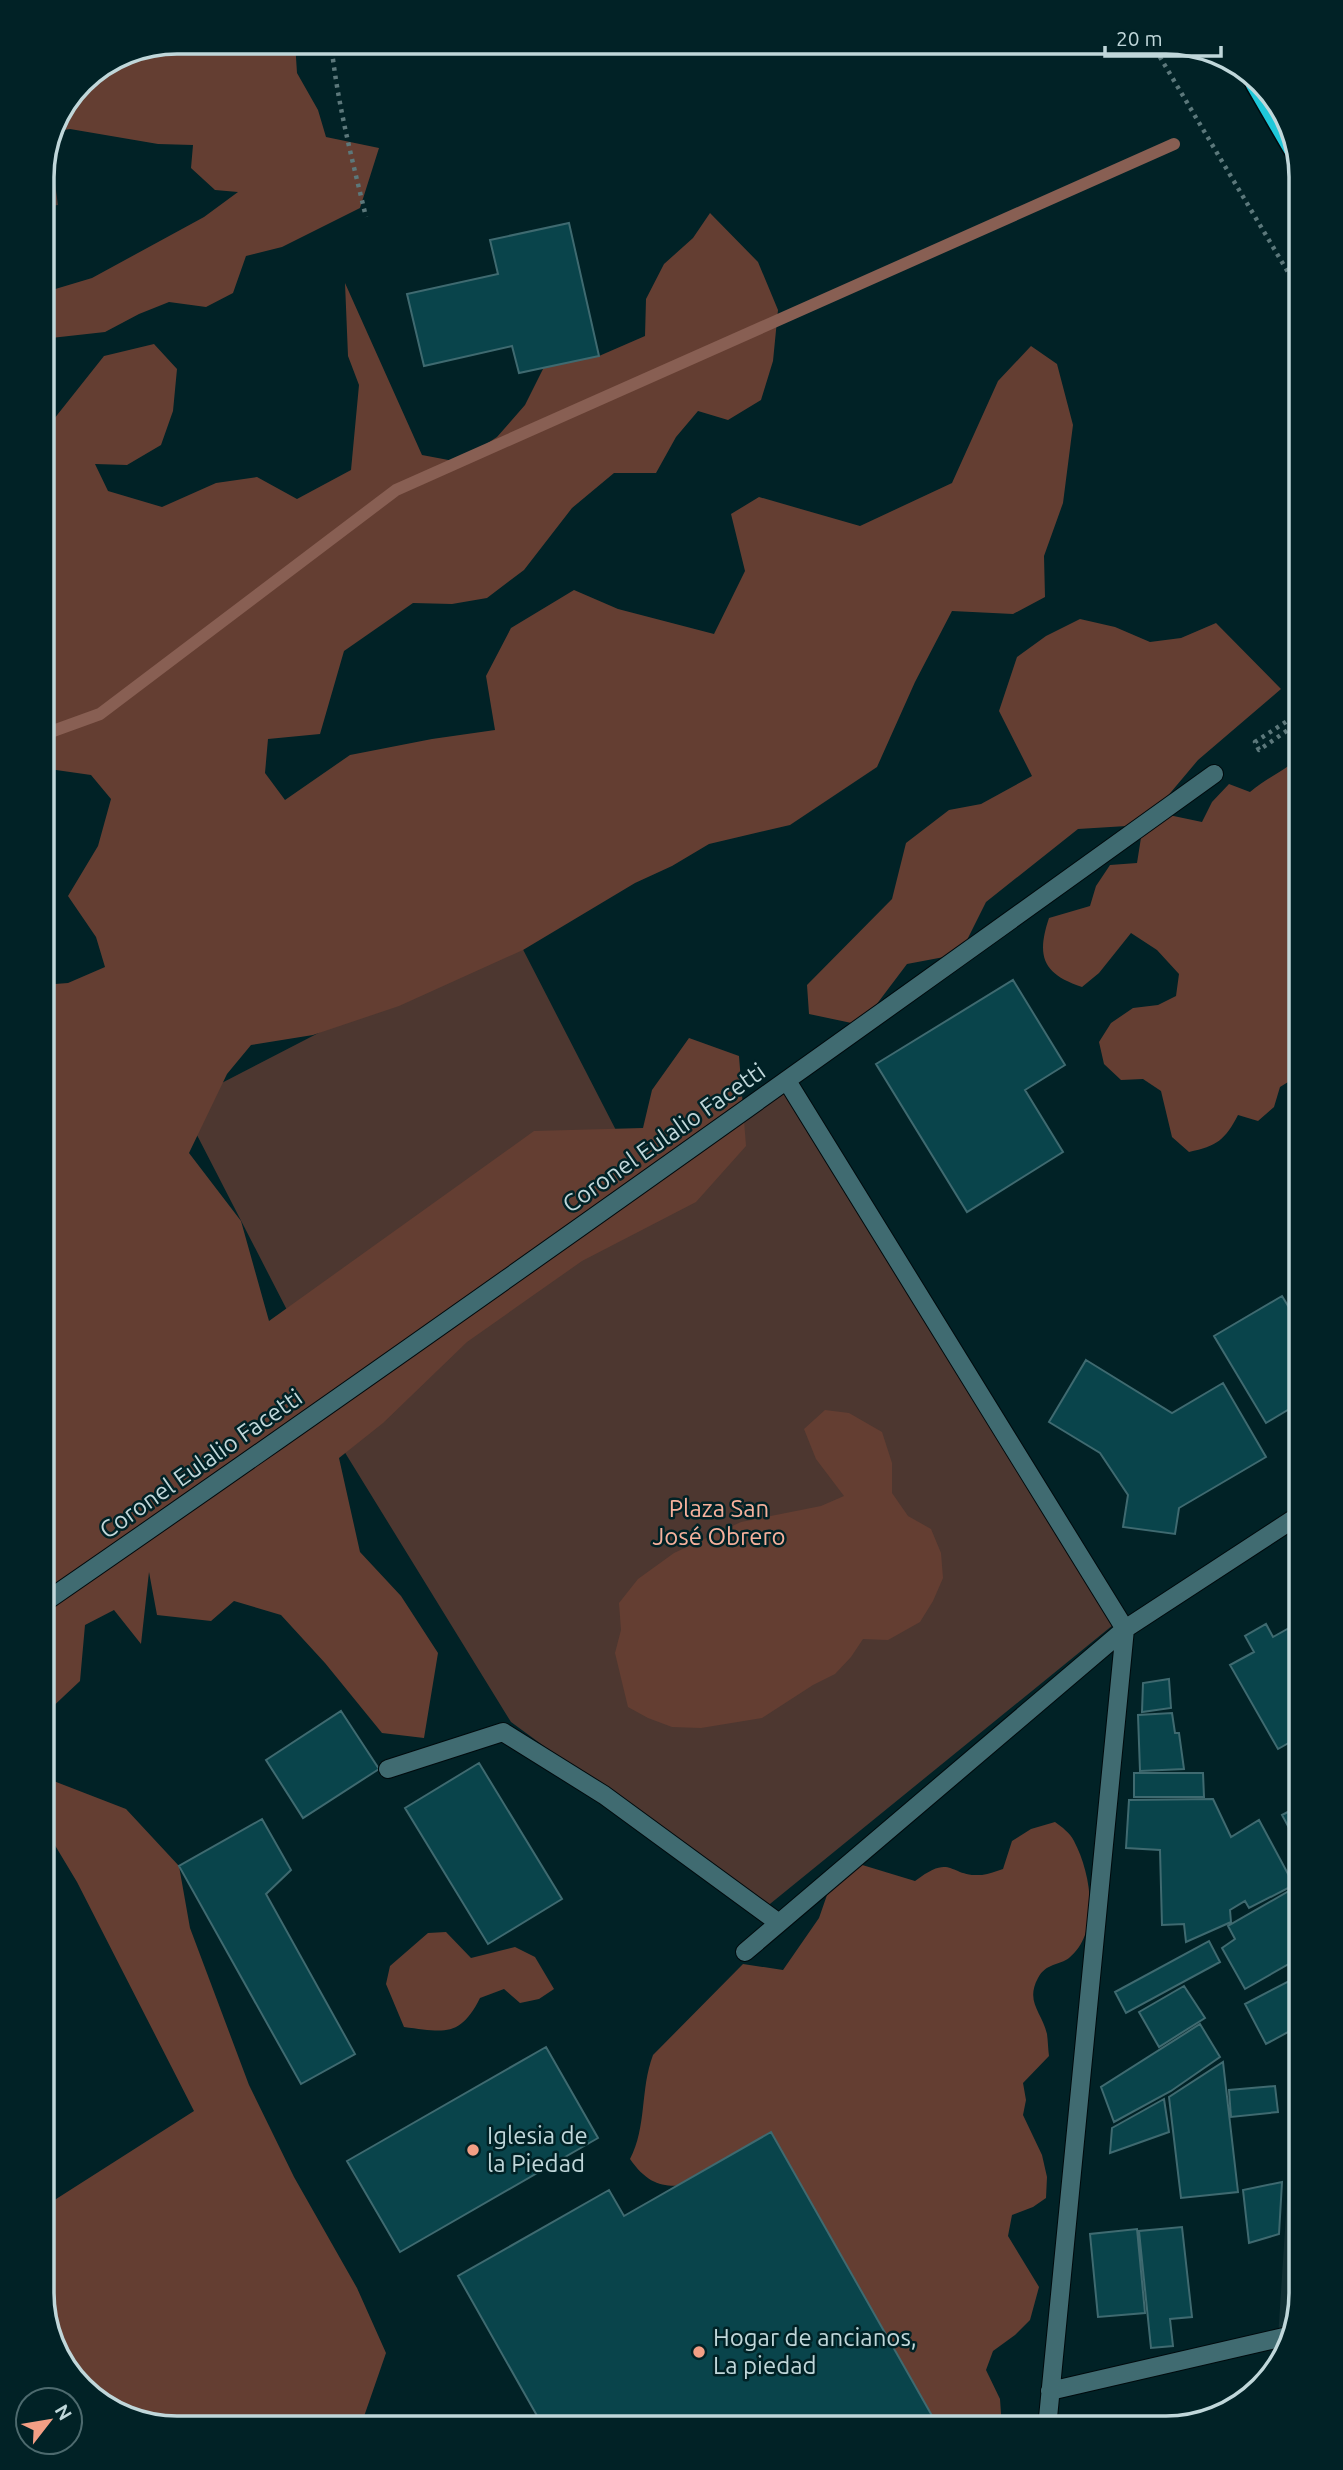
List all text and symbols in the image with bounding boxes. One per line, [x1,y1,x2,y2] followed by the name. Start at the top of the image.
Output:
[1105,14,1220,58] scale bar
[1116,26,1163,50] text: 20 m
[557,1057,770,1218] street label: Coronel Eulalio Facetti
[94,1383,307,1544] street label: Coronel Eulalio Facetti
[652,1495,786,1550] park label: Plaza San José Obrero
[487,2122,588,2177] place label: Iglesia de la Piedad
[465,2142,481,2158] marker: Iglesia de la Piedad
[713,2324,917,2379] place label: Hogar de ancianos, La piedad
[691,2344,707,2360] marker: Hogar de ancianos, La piedad
[14,2386,84,2456] north arrow
[50,2400,77,2424] text: N

